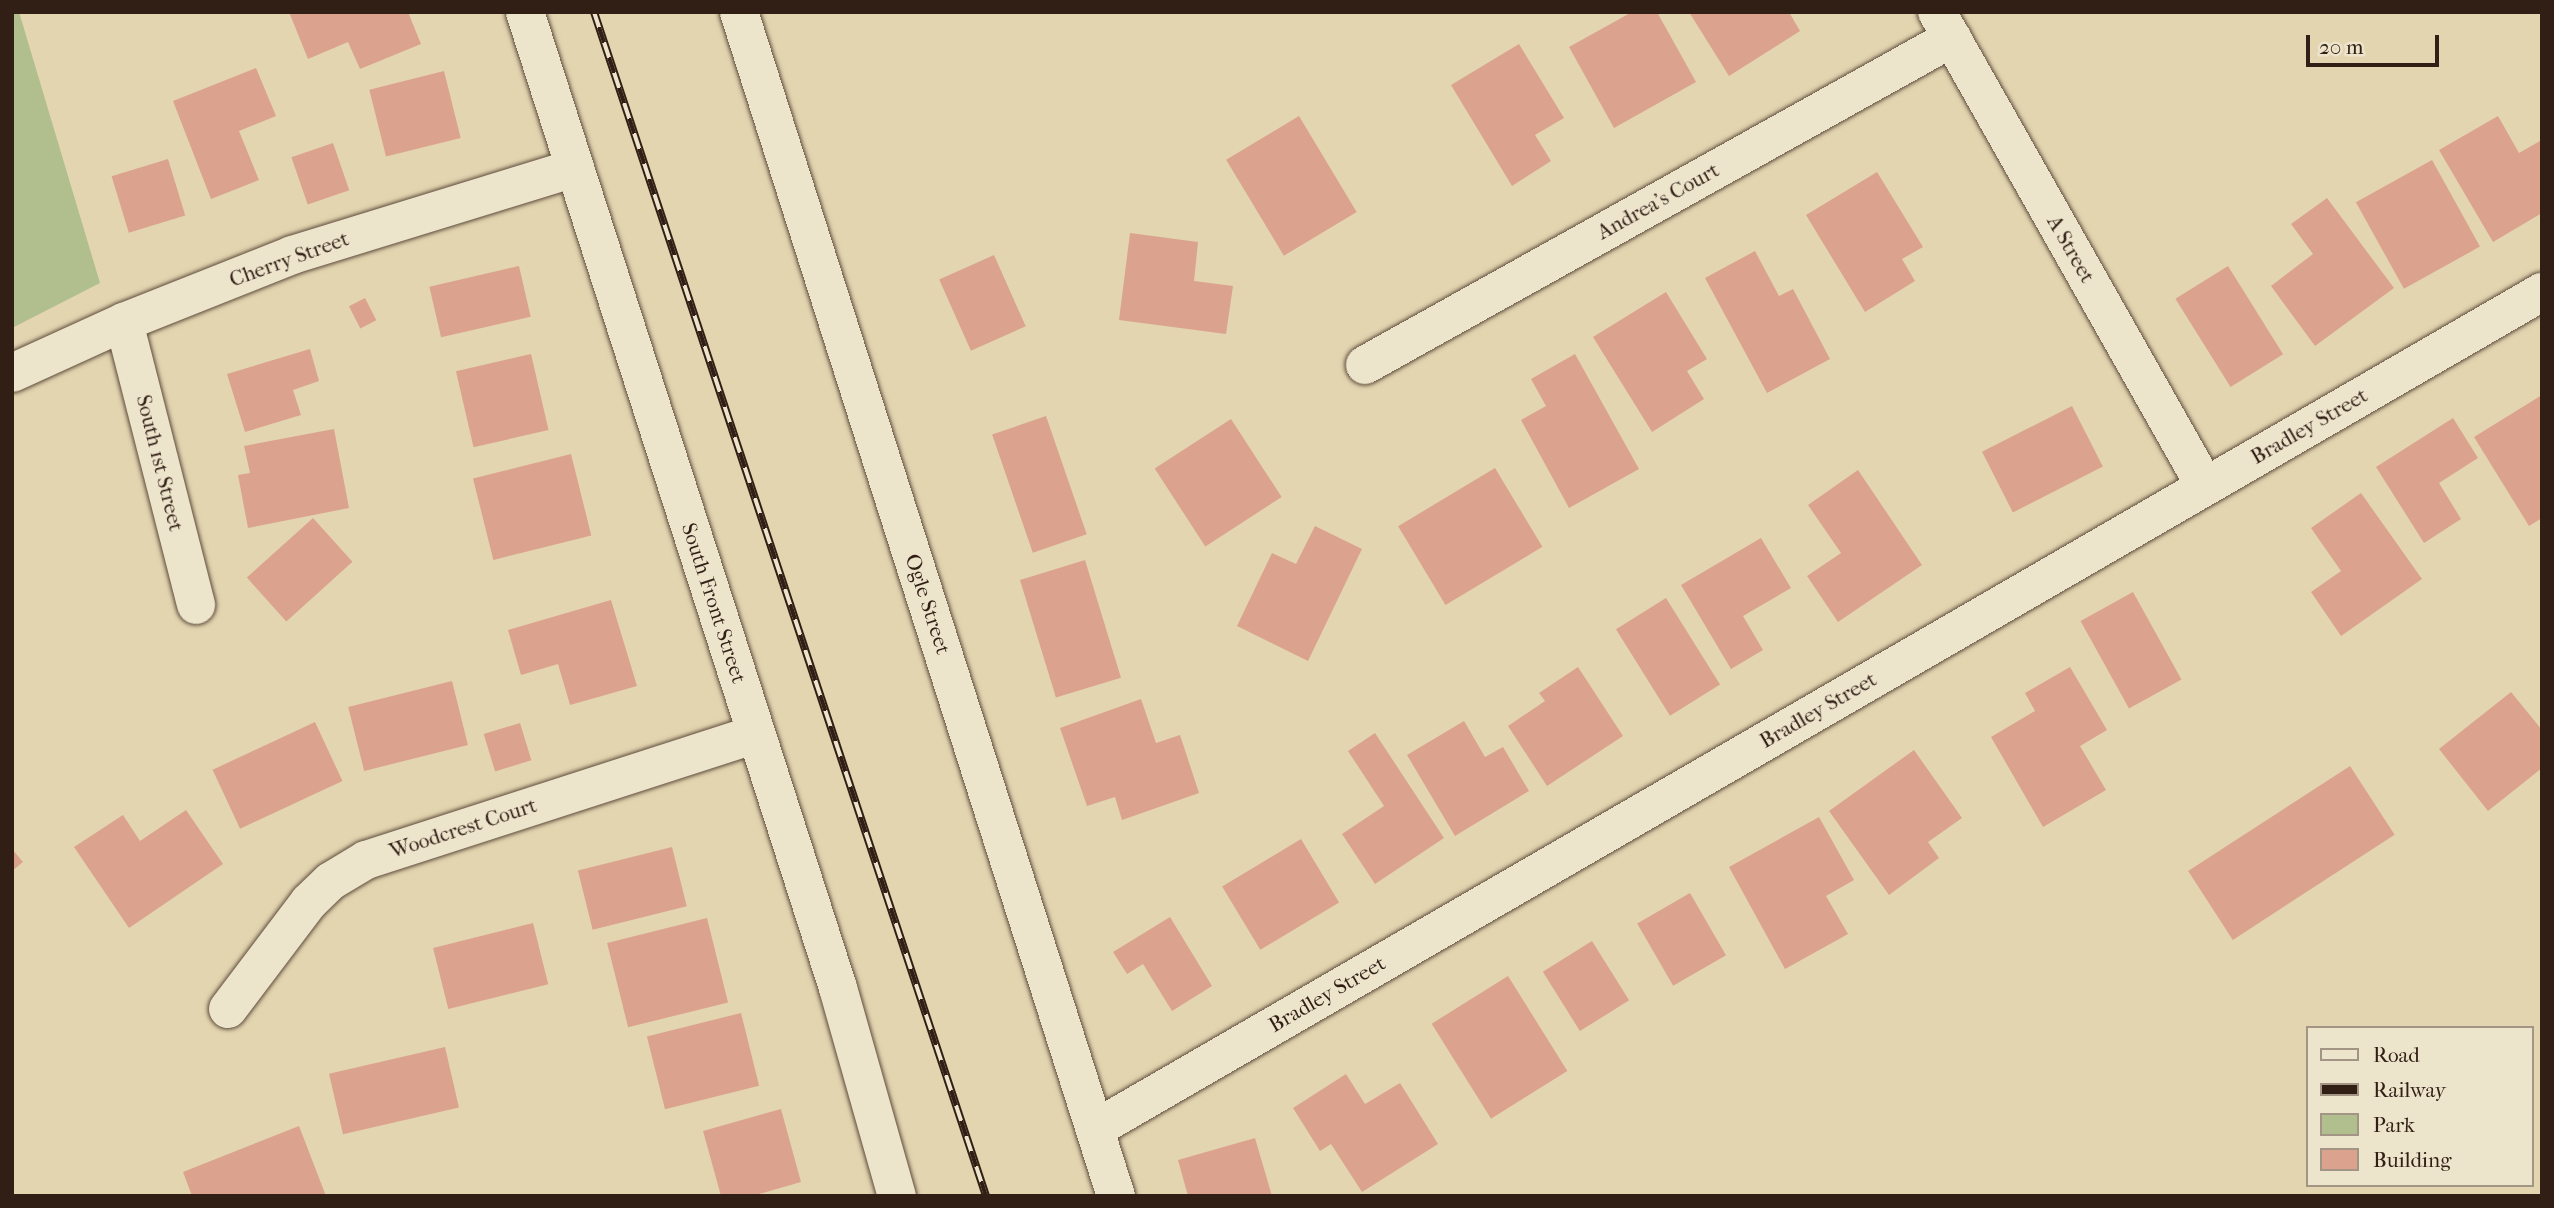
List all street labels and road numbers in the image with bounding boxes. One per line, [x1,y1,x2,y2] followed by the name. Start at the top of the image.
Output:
[1593,157,1723,245] street label: Andrea's Court
[2042,211,2100,287] street label: A Street
[226,226,352,292] street label: Cherry Street
[2246,382,2372,470] street label: Bradley Street
[131,392,189,534] street label: South 1st Street
[676,520,752,686] street label: South Front Street
[900,551,956,657] street label: Ogle Street
[1755,666,1881,754] street label: Bradley Street
[386,792,540,864] street label: Woodcrest Court
[1264,950,1390,1038] street label: Bradley Street

